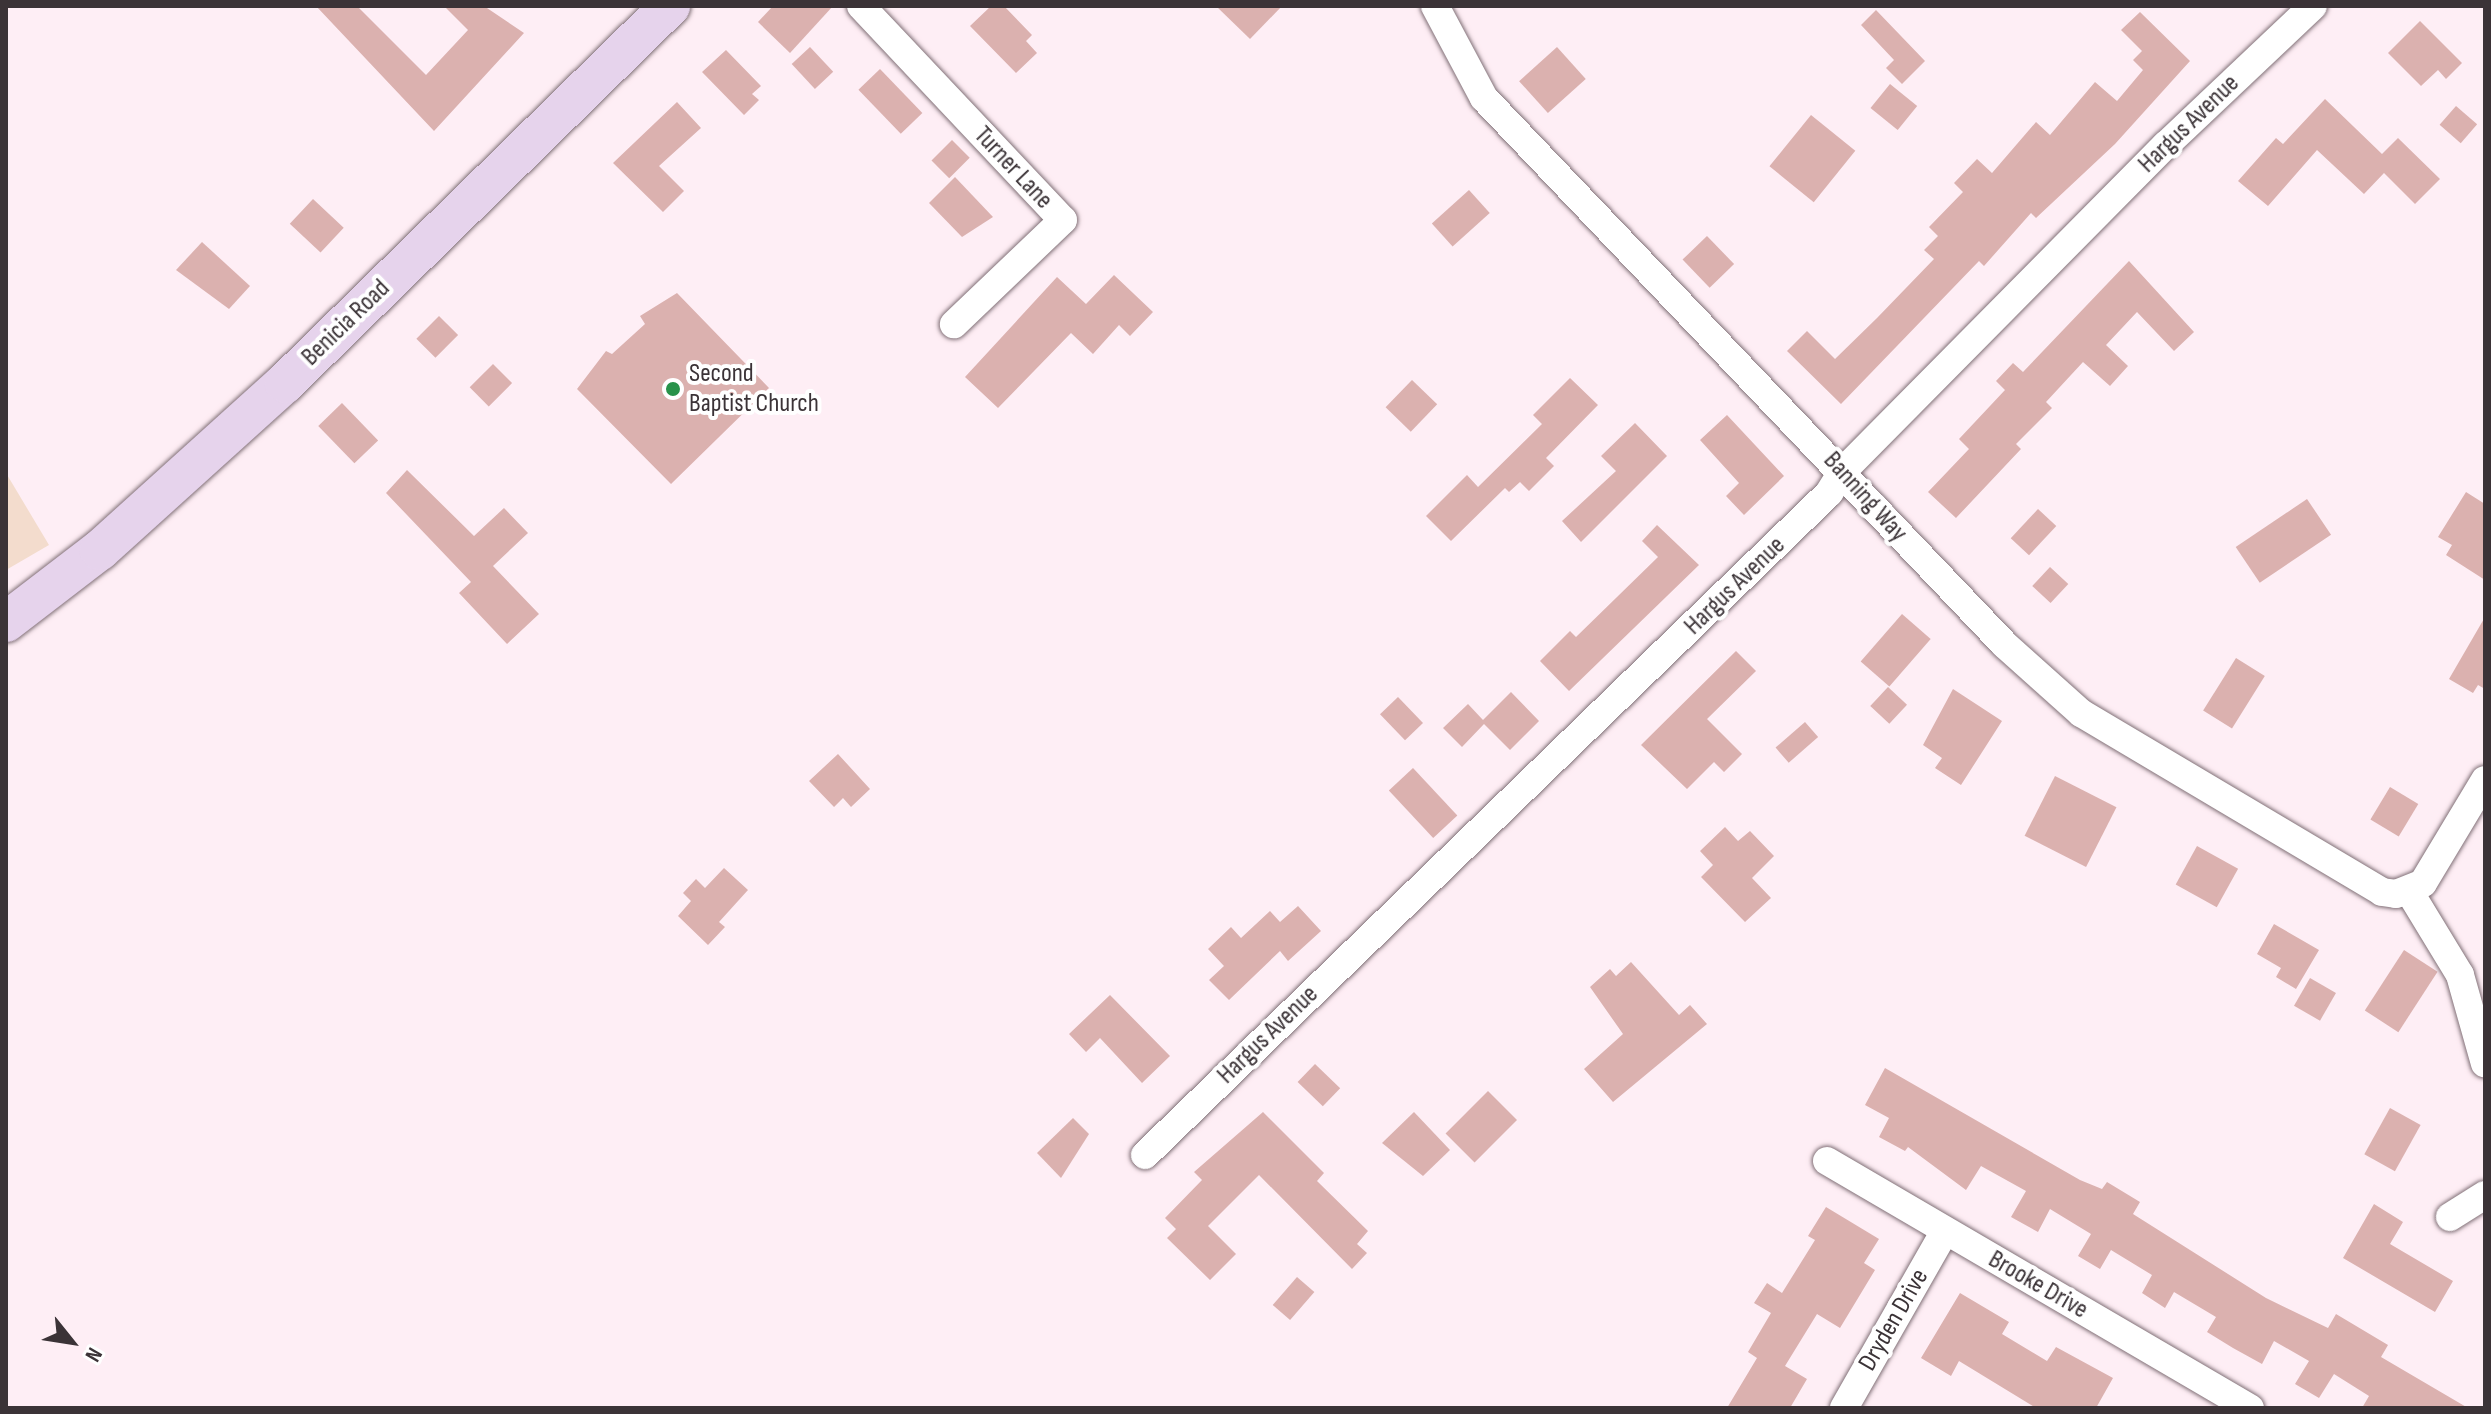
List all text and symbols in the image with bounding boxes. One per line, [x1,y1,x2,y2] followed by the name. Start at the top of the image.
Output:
[2132,68,2246,180] street label: Hargus Avenue
[967,120,1059,216] street label: Turner Lane
[295,273,397,373] street label: Benicia Road
[689,358,819,420] place label: Second Baptist Church
[664,380,682,398] marker: Second Baptist Church
[1816,446,1914,548] street label: Banning Way
[1678,530,1792,642] street label: Hargus Avenue
[1211,979,1325,1091] street label: Hargus Avenue
[1983,1244,2093,1326] street label: Brooke Drive
[1852,1264,1936,1376] street label: Dryden Drive
[32,1302,112,1382] north arrow
[79,1342,108,1366] text: N

